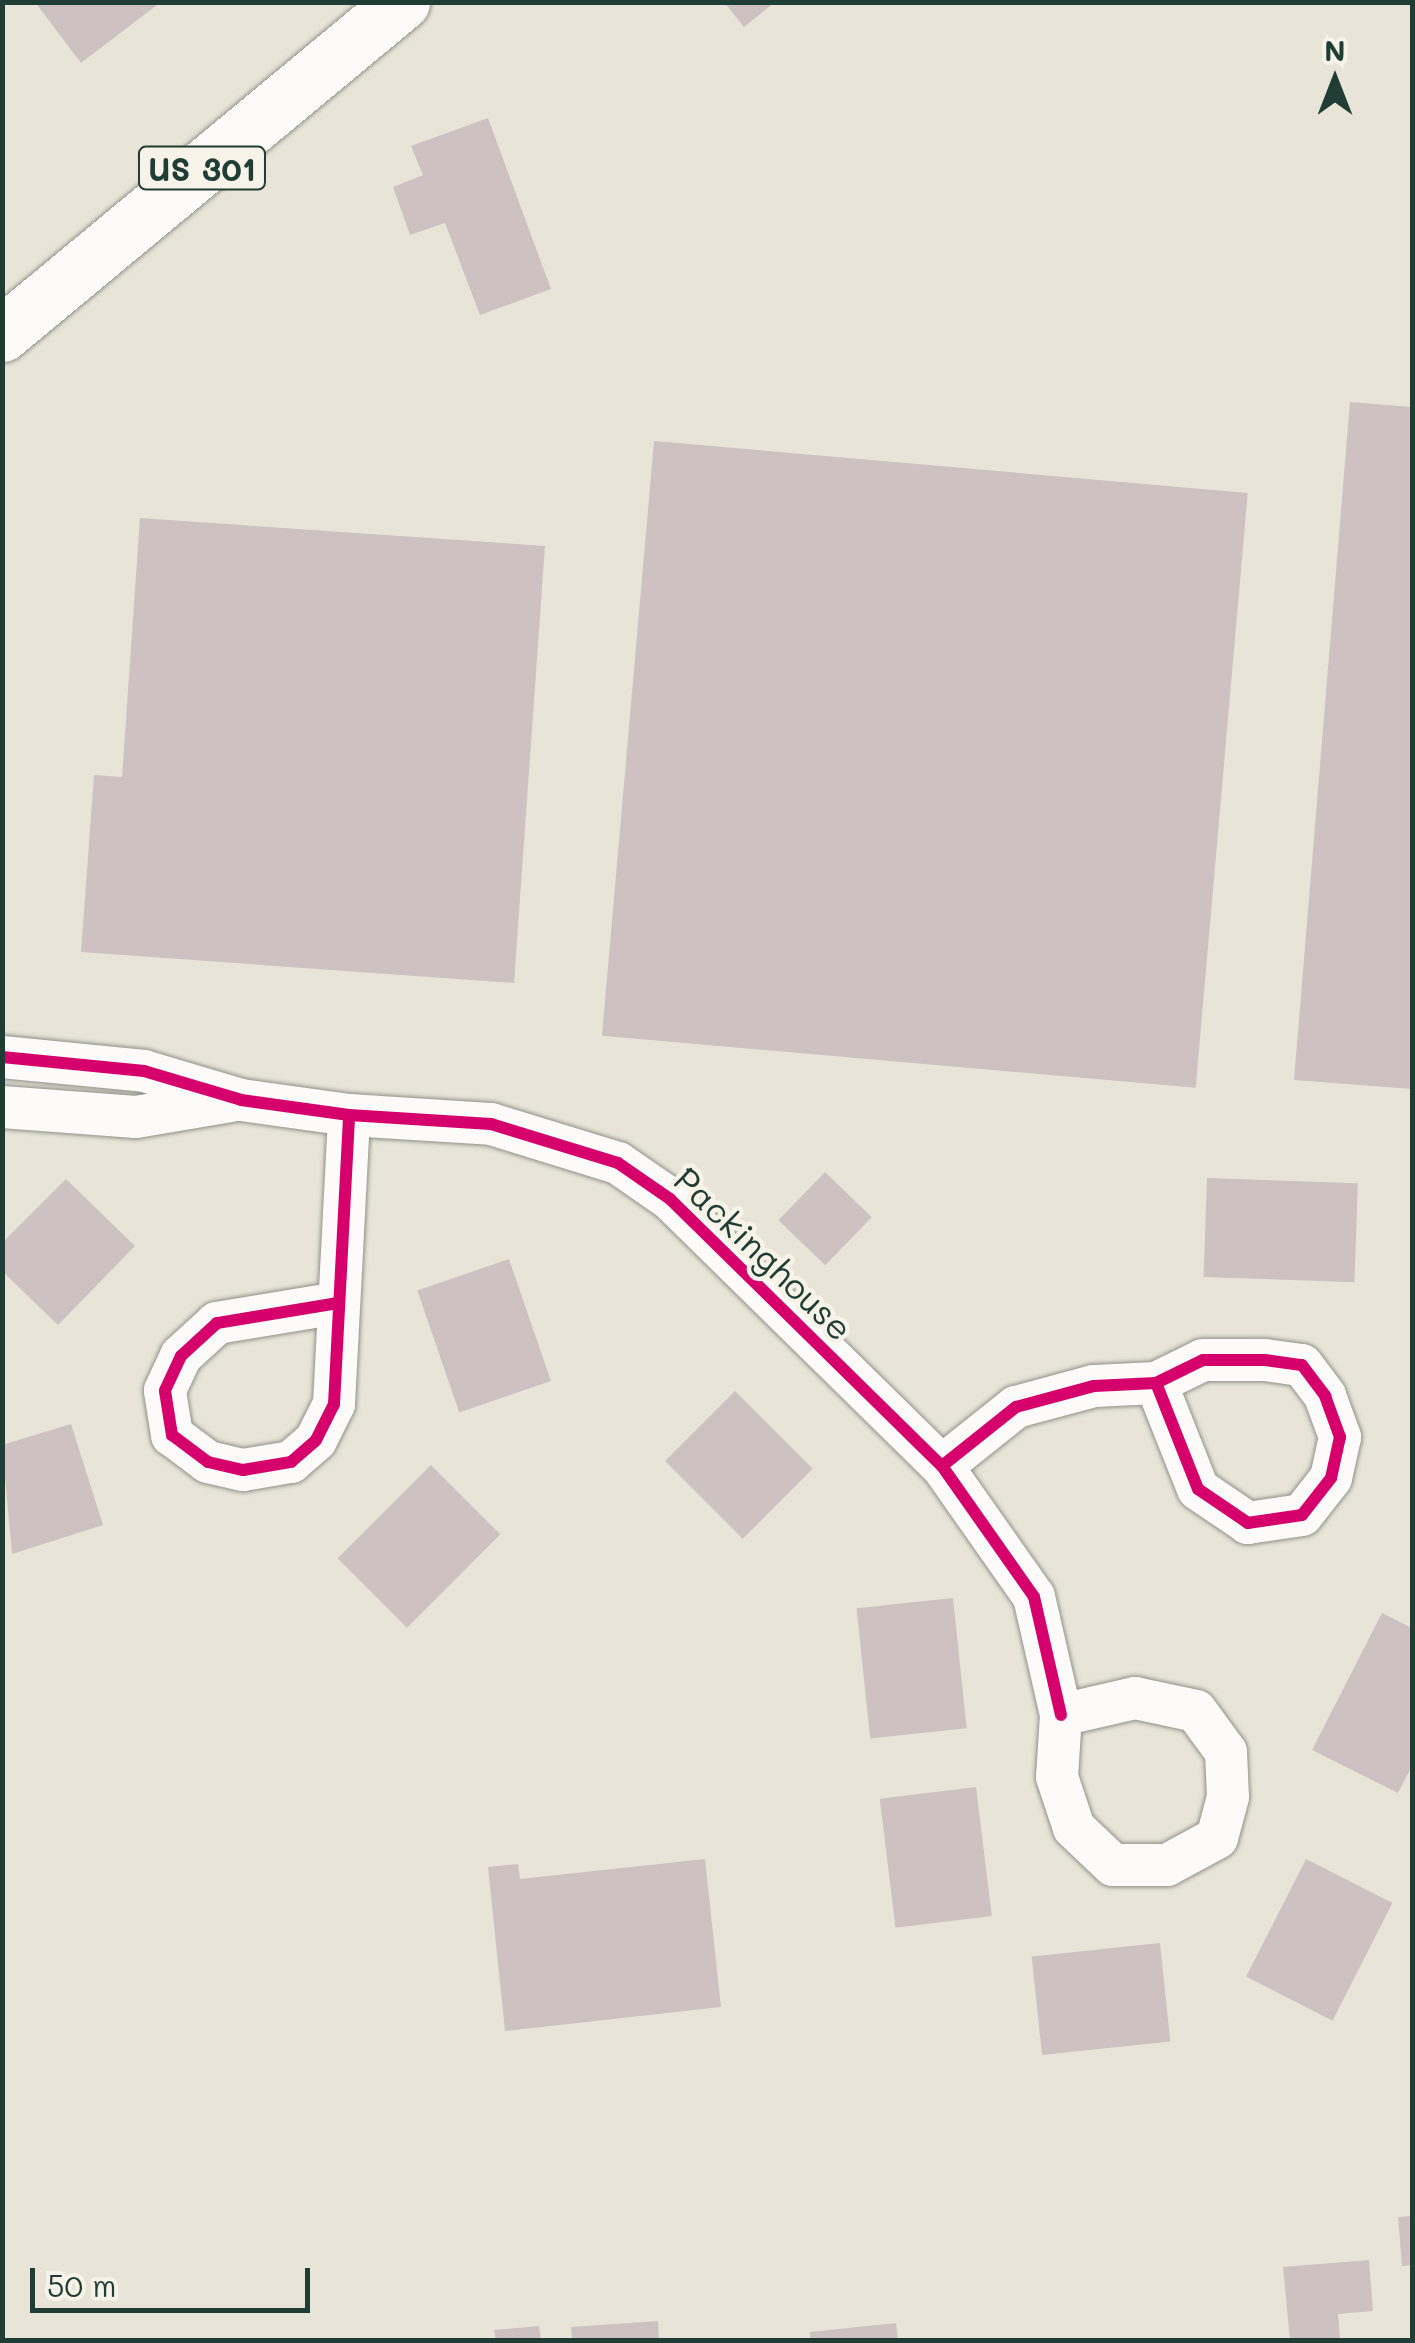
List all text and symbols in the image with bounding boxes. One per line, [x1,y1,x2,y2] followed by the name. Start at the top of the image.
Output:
[1285,30,1385,130] north arrow
[1324,32,1346,68] text: N
[137,141,267,195] road number: US 301
[666,1158,862,1348] street label: Packinghouse
[35,2248,315,2310] scale bar
[47,2265,117,2305] text: 50 m

